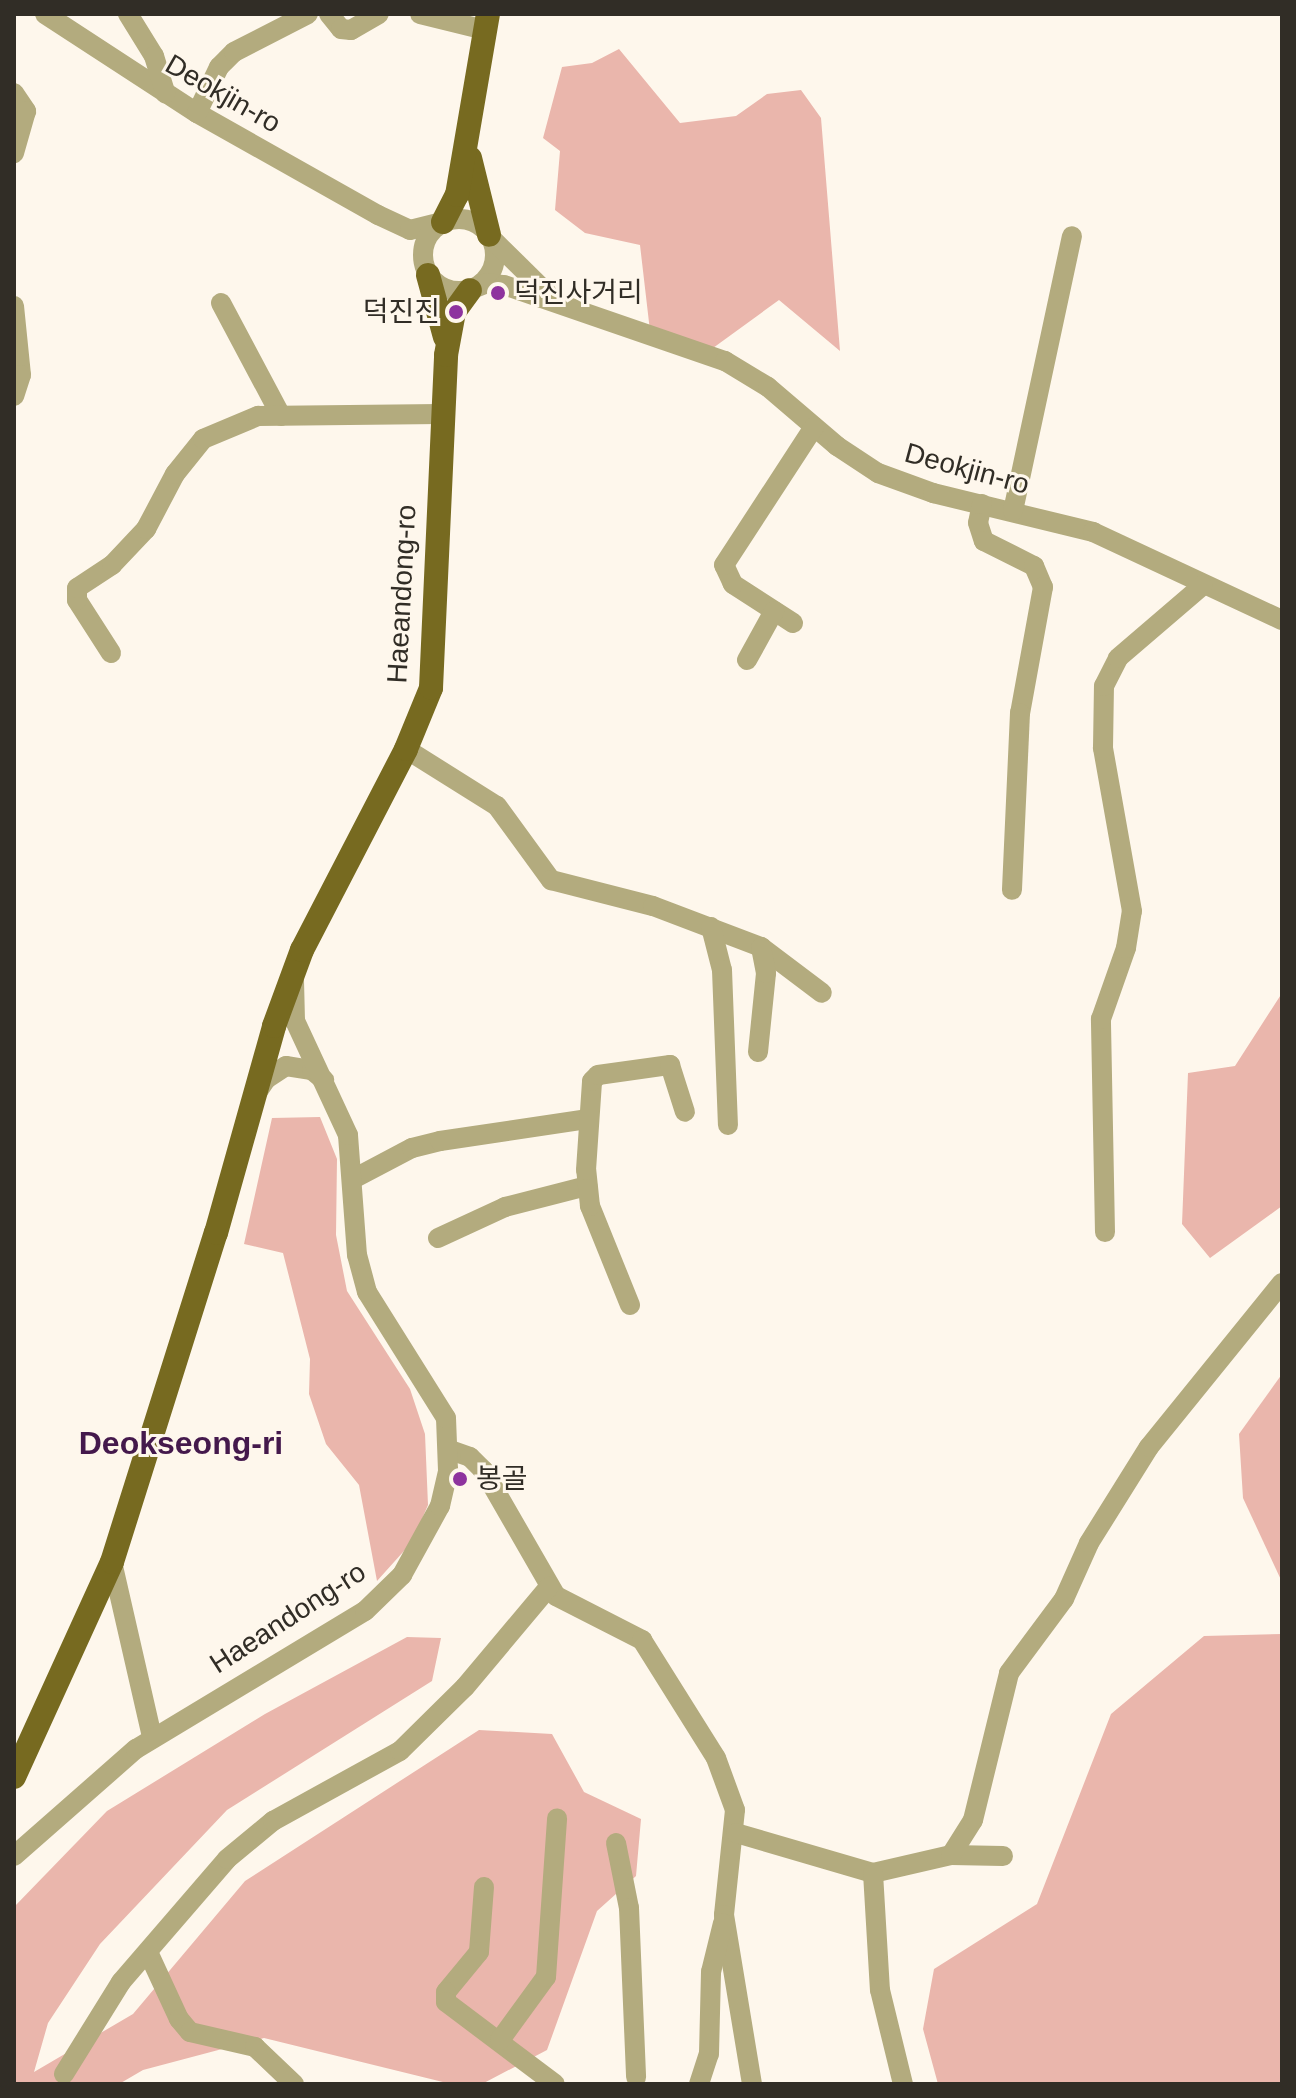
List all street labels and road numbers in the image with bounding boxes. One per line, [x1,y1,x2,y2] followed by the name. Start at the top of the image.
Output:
[159,48,287,140] street label: Deokjin-ro
[901,436,1033,502] street label: Deokjin-ro
[381,504,423,684] street label: Haeandong-ro
[204,1555,372,1681] street label: Haeandong-ro

